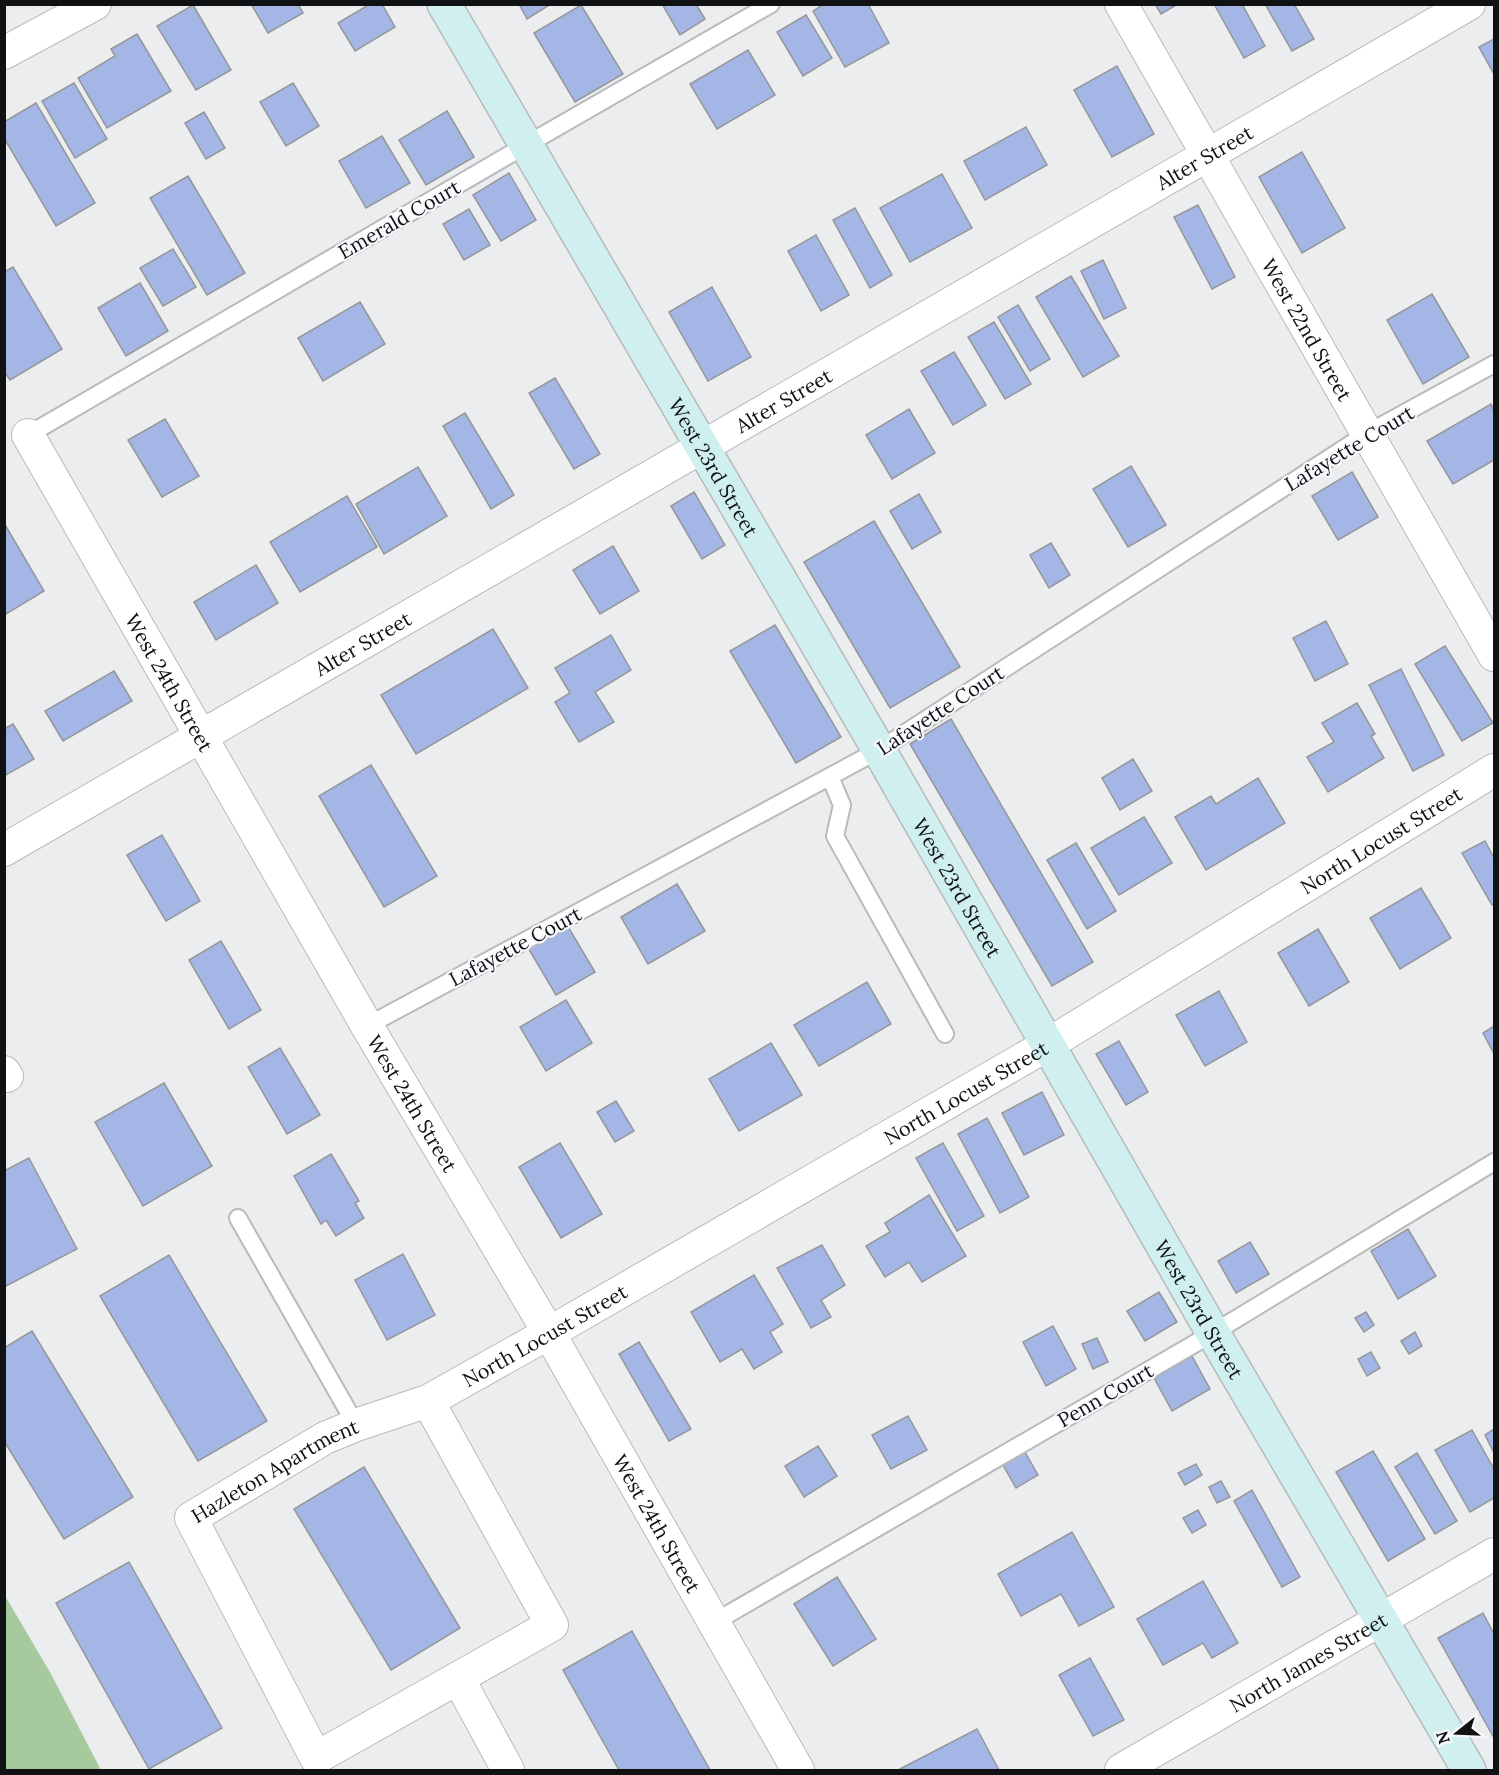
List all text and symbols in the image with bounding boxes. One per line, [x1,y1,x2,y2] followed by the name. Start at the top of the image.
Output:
[1151,119,1257,195] street label: Alter Street
[334,174,465,264] street label: Emerald Court
[1257,254,1358,405] street label: West 22nd Street
[730,362,836,438] street label: Alter Street
[664,393,764,541] street label: West 23rd Street
[1280,400,1418,496] street label: Lafayette Court
[309,605,415,681] street label: Alter Street
[120,609,219,756] street label: West 24th Street
[872,660,1008,760] street label: Lafayette Court
[1295,780,1466,899] street label: North Locust Street
[908,813,1008,962] street label: West 23rd Street
[445,901,586,991] street label: Lafayette Court
[362,1030,463,1176] street label: West 24th Street
[879,1035,1052,1149] street label: North Locust Street
[1150,1235,1250,1383] street label: West 23rd Street
[458,1278,632,1392] street label: North Locust Street
[1053,1357,1158,1432] street label: Penn Court
[186,1413,362,1528] street label: Hazleton Apartment
[608,1449,707,1597] street label: West 24th Street
[1225,1606,1391,1717] street label: North James Street
[1427,1703,1487,1763] north arrow
[1431,1729,1454,1747] text: N

